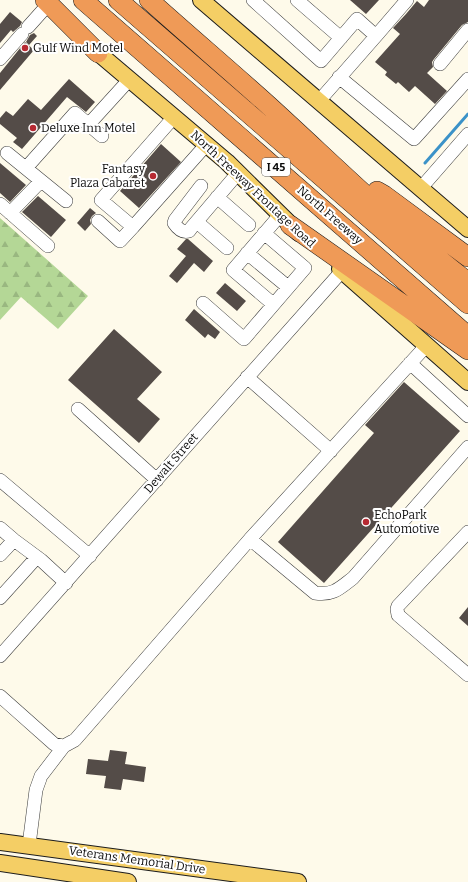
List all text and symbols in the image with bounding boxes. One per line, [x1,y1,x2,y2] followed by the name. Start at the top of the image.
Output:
[33,41,124,55] place label: Gulf Wind Motel
[20,43,30,53] marker: Gulf Wind Motel
[41,121,136,135] place label: Deluxe Inn Motel
[28,123,38,133] marker: Deluxe Inn Motel
[188,128,318,250] street label: North Freeway Frontage Road
[262,158,290,176] road number: I 45
[70,162,146,190] place label: Fantasy Plaza Cabaret
[148,171,158,181] marker: Fantasy Plaza Cabaret
[294,183,366,248] street label: North Freeway
[141,430,201,496] street label: Dewalt Street
[374,508,439,536] place label: EchoPark Automotive
[361,517,371,527] marker: EchoPark Automotive
[68,843,206,877] street label: Veterans Memorial Drive

